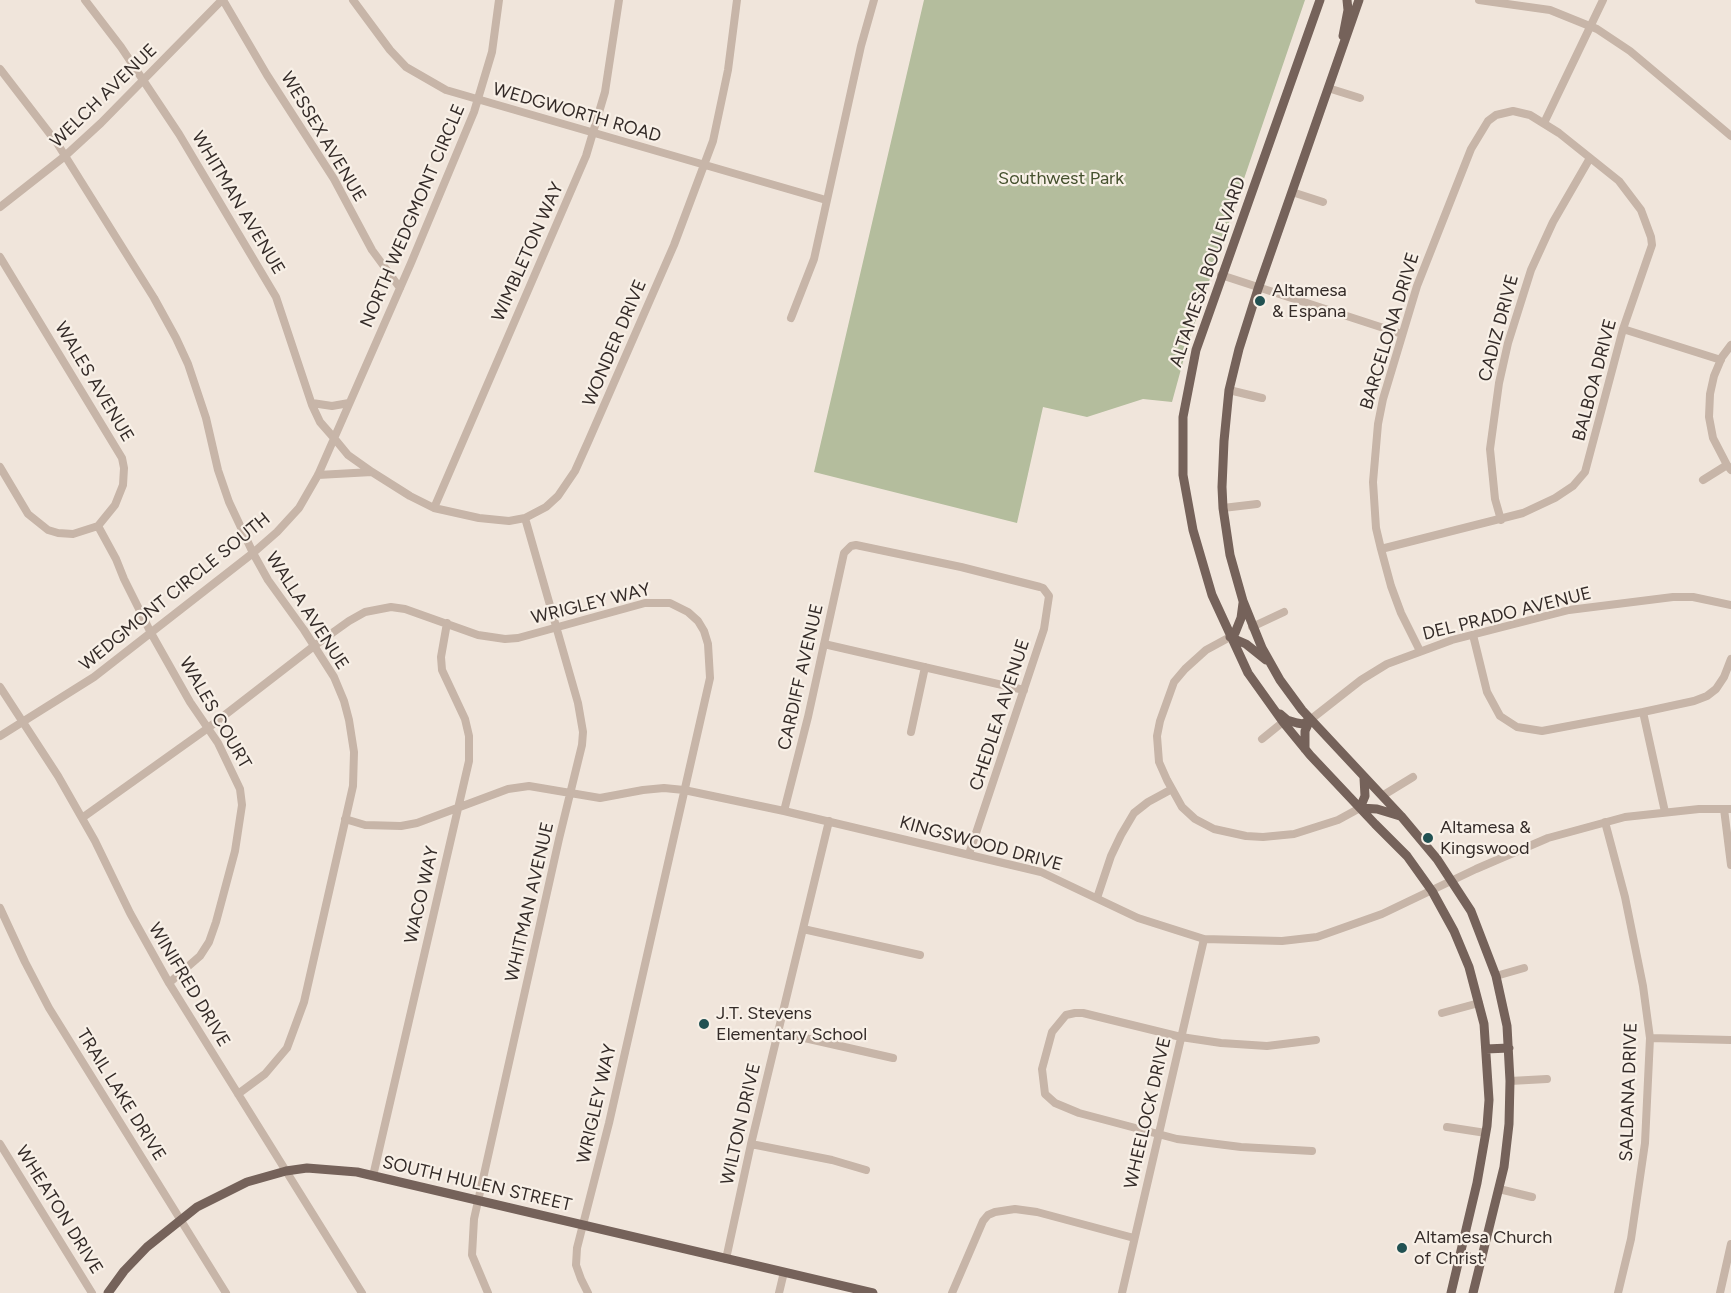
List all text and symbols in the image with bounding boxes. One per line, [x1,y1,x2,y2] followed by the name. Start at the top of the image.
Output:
[46,40,162,152] street label: WELCH AVENUE
[276,68,370,206] street label: WESSEX AVENUE
[490,79,664,147] street label: WEDGWORTH ROAD
[356,101,470,331] street label: NORTH WEDGMONT CIRCLE
[187,127,289,279] street label: WHITMAN AVENUE
[998,168,1124,190] park label: Southwest Park
[1165,174,1251,370] street label: ALTAMESA BOULEVARD
[488,179,568,325] street label: WIMBLETON WAY
[1356,250,1424,412] street label: BARCELONA DRIVE
[1474,272,1524,384] street label: CADIZ DRIVE
[579,276,651,410] street label: WONDER DRIVE
[1272,280,1347,322] place label: Altamesa & Espana
[1253,294,1267,308] marker: Altamesa & Espana
[1568,316,1622,444] street label: BALBOA DRIVE
[50,318,138,446] street label: WALES AVENUE
[75,508,275,676] street label: WEDGMONT CIRCLE SOUTH
[261,548,353,674] street label: WALLA AVENUE
[529,579,653,629] street label: WRIGLEY WAY
[1420,583,1594,645] street label: DEL PRADO AVENUE
[774,602,828,752] street label: CARDIFF AVENUE
[965,637,1035,793] street label: CHEDLEA AVENUE
[174,653,256,773] street label: WALES COURT
[897,812,1065,876] street label: KINGSWOOD DRIVE
[1440,817,1531,860] place label: Altamesa & Kingswood
[501,820,559,984] street label: WHITMAN AVENUE
[1421,831,1435,845] marker: Altamesa & Kingswood
[400,844,444,946] street label: WACO WAY
[143,919,235,1051] street label: WINIFRED DRIVE
[716,1003,867,1046] place label: J.T. Stevens Elementary School
[697,1017,711,1031] marker: J.T. Stevens Elementary School
[1616,1022,1642,1162] street label: SALDANA DRIVE
[72,1025,170,1165] street label: TRAIL LAKE DRIVE
[1120,1035,1176,1191] street label: WHEELOCK DRIVE
[573,1042,621,1166] street label: WRIGLEY WAY
[717,1061,765,1187] street label: WILTON DRIVE
[11,1142,107,1278] street label: WHEATON DRIVE
[380,1152,574,1216] street label: SOUTH HULEN STREET
[1414,1227,1552,1270] place label: Altamesa Church of Christ
[1395,1241,1409,1255] marker: Altamesa Church of Christ

